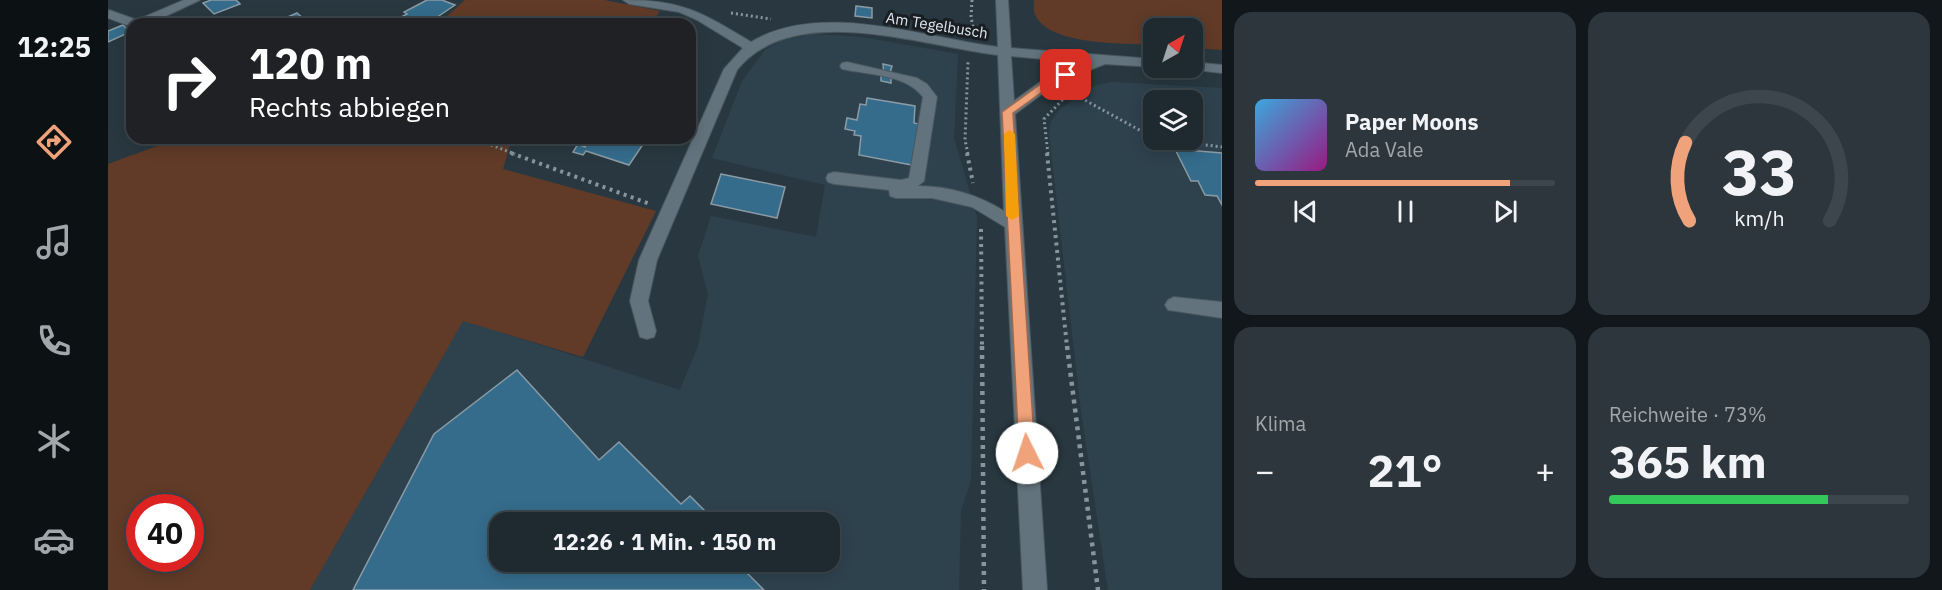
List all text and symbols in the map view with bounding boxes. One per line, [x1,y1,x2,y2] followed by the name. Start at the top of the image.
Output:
[885,8,989,42] street label: Am Tegelbusch
[1143,18,1203,78] north arrow
[1143,18,1203,150] map controls
[17,29,91,64] text: 12:25
[249,36,372,91] text: 120 m
[150,42,228,120] icon: right
[1040,49,1091,100] pin
[1049,58,1082,91] icon: arrive
[249,89,450,124] text: Rechts abbiegen
[1143,90,1203,150] button: layers
[1345,107,1478,136] text: Paper Moons
[33,121,75,163] icon: directions
[1722,131,1796,212] text: 33
[1345,136,1424,163] text: Ada Vale
[1289,195,1322,228] icon: previous
[1389,195,1422,228] icon: pause
[1489,195,1522,228] icon: next
[1734,204,1784,232] text: km/h
[33,221,75,263] icon: music
[33,320,75,362] icon: phone
[1609,401,1766,428] text: Reichweite · 73%
[1255,410,1306,437] text: Klima
[33,420,75,462] icon: climate
[995,421,1059,485] position arrow
[1609,432,1767,490] text: 365 km
[1367,441,1443,499] text: 21°
[1255,449,1275,492] text: −
[1535,449,1555,492] text: +
[126,494,204,572] speed limit sign: 40
[33,519,75,561] icon: car
[553,527,776,556] text: 12:26 · 1 Min. · 150 m

